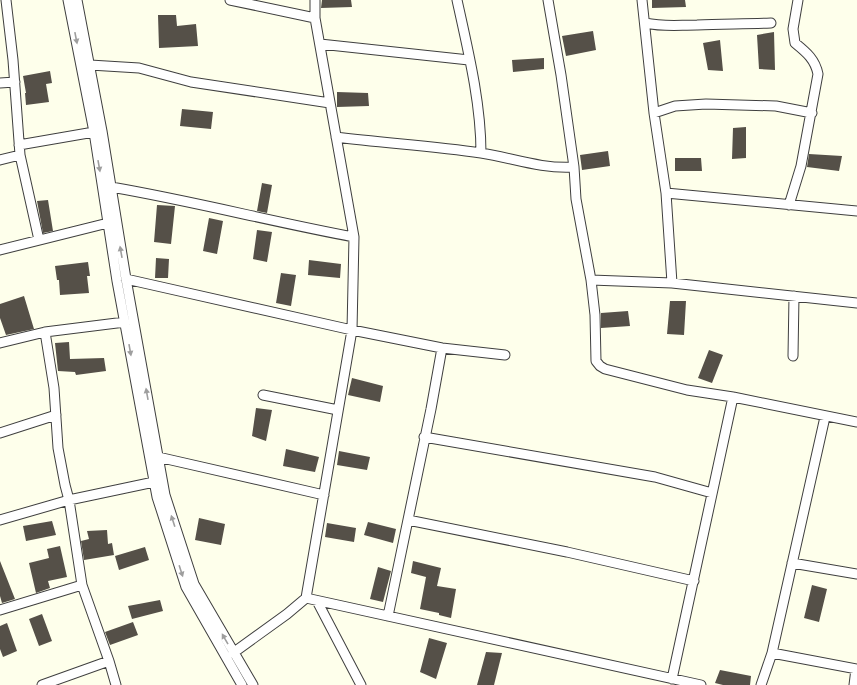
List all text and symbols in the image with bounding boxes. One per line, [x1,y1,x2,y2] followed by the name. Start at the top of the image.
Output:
[73,32,79,44] one-way arrow
[96,160,102,172] one-way arrow
[118,246,124,258] one-way arrow
[127,343,133,356] one-way arrow
[144,388,150,400] one-way arrow
[170,515,176,527] one-way arrow
[178,566,184,578] one-way arrow
[222,634,229,645] one-way arrow

